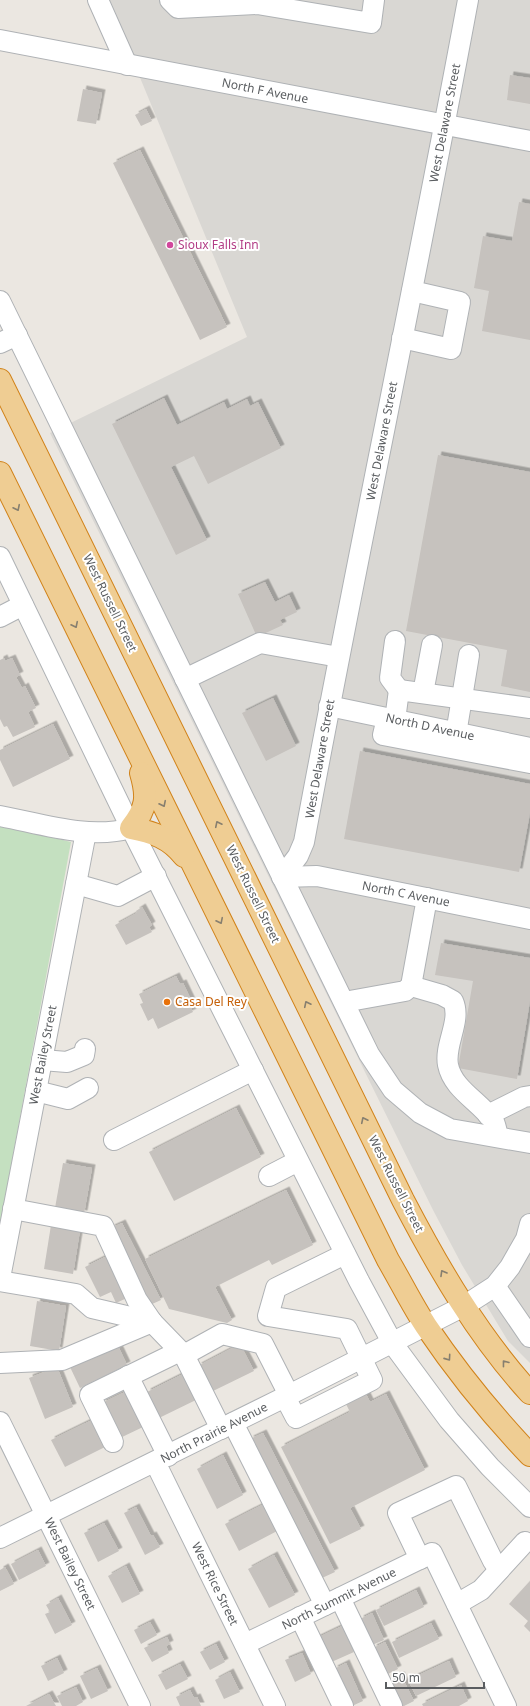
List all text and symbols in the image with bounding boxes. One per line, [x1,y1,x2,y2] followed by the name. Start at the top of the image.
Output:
[425,61,464,184] street label: West Delaware Street
[220,74,310,107] street label: North F Avenue
[178,236,259,253] place label: Sioux Falls Inn
[165,240,175,250] marker: Sioux Falls Inn
[362,379,401,502] street label: West Delaware Street
[12,504,20,511] one-way arrow
[79,551,142,655] street label: West Russell Street
[70,620,77,628] one-way arrow
[301,697,338,820] street label: West Delaware Street
[384,709,476,744] street label: North D Avenue
[158,800,166,808] one-way arrow
[216,821,223,829] one-way arrow
[222,842,285,946] street label: West Russell Street
[361,877,452,910] street label: North C Avenue
[215,917,223,924] one-way arrow
[175,993,248,1010] place label: Casa Del Rey
[162,997,172,1007] marker: Casa Del Rey
[304,1001,312,1008] one-way arrow
[25,1003,61,1106] street label: West Bailey Street
[361,1117,369,1125] one-way arrow
[365,1132,429,1236] street label: West Russell Street
[441,1270,448,1277] one-way arrow
[443,1354,451,1361] one-way arrow
[503,1361,510,1368] one-way arrow
[157,1398,270,1467] street label: North Prairie Avenue
[41,1515,100,1613] street label: West Bailey Street
[188,1539,243,1629] street label: West Rice Street
[279,1563,399,1634] street label: North Summit Avenue
[386,1664,484,1690] scale bar
[392,1669,420,1686] text: 50 m

